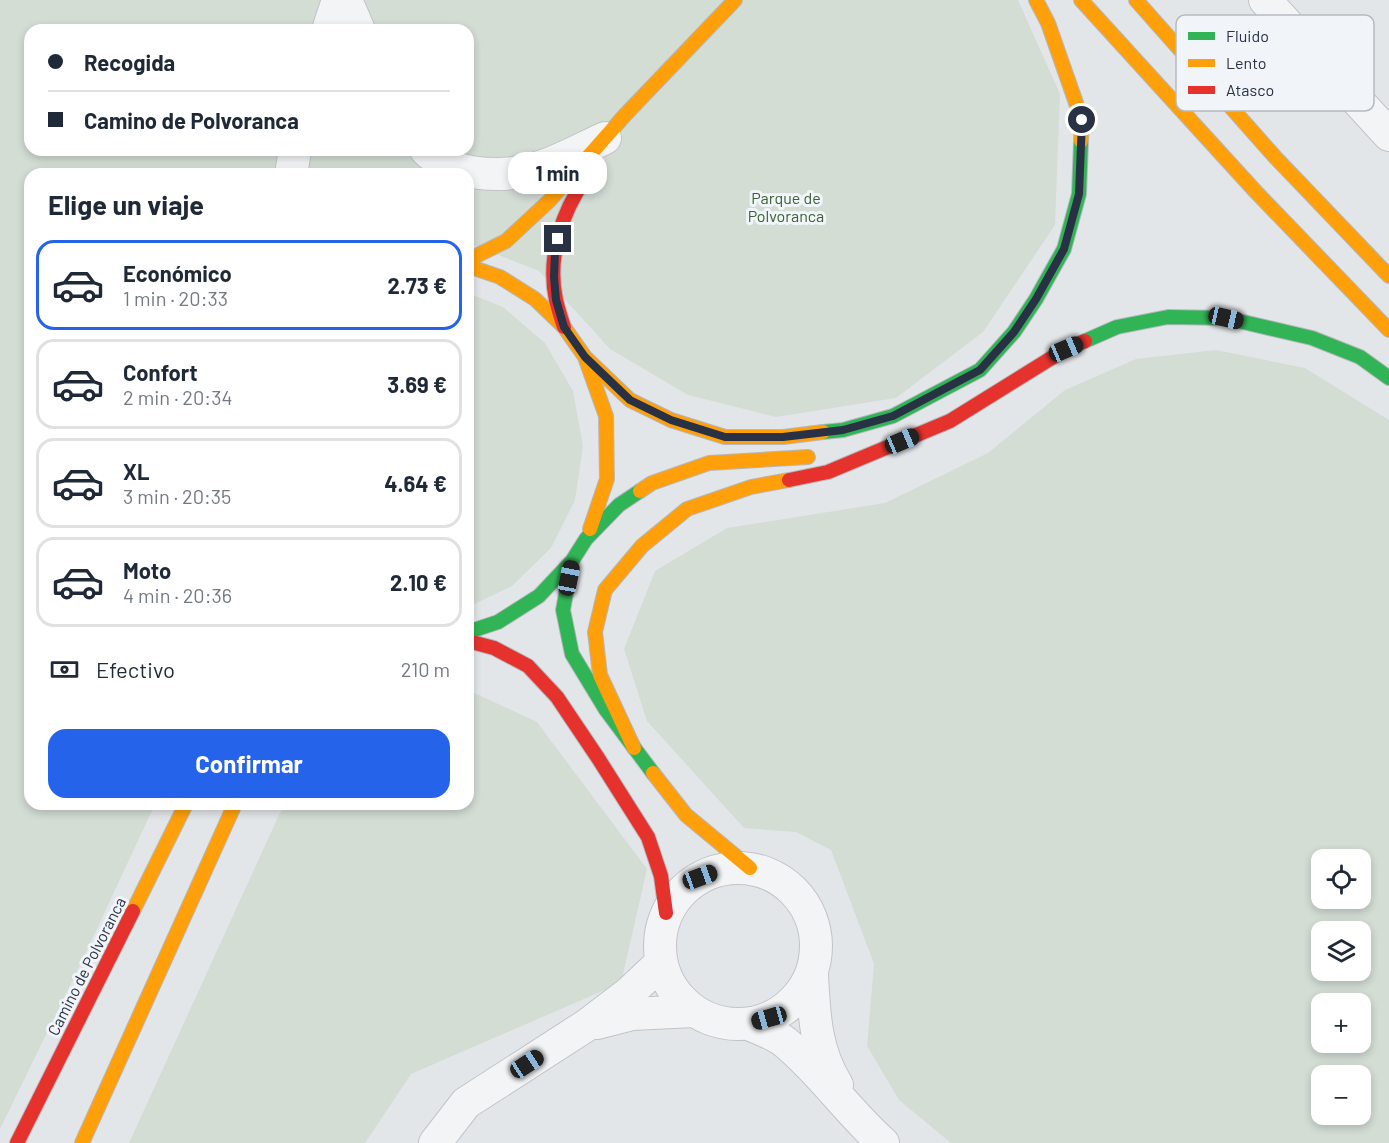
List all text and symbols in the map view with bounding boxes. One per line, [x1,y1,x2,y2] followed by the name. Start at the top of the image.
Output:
[1176,15,1374,111] legend
[1226,26,1269,45] text: Fluido
[84,49,175,75] text: Recogida
[1226,53,1267,72] text: Lento
[1226,80,1274,99] text: Atasco
[1068,106,1095,133] route start
[84,107,299,133] text: Camino de Polvoranca
[508,152,608,194] callout: 1 min
[536,161,579,185] text: 1 min
[48,188,204,220] text: Elige un viaje
[748,188,824,225] park label: Parque de Polvoranca
[544,225,571,252] route end
[51,258,105,312] icon: car
[123,260,232,286] text: Económico
[388,272,447,298] text: 2.73 €
[123,286,228,310] text: 1 min · 20:33
[1206,305,1246,331] car
[1046,334,1086,364] car
[51,357,105,411] icon: car
[123,359,198,385] text: Confort
[387,371,447,397] text: 3.69 €
[123,385,232,409] text: 2 min · 20:34
[882,426,922,456] car
[51,456,105,510] icon: car
[123,458,149,484] text: XL
[384,470,447,496] text: 4.64 €
[123,484,231,508] text: 3 min · 20:35
[51,555,105,609] icon: car
[123,557,171,583] text: Moto
[557,559,581,597] car
[390,569,447,595] text: 2.10 €
[123,583,232,607] text: 4 min · 20:36
[48,653,81,686] icon: cash
[96,656,175,682] text: Efectivo
[401,657,450,681] text: 210 m
[48,729,450,798] button: Confirmar
[1311,849,1371,1125] map controls
[1311,849,1371,909] button: locate
[680,862,720,892] car
[43,894,129,1038] street label: Camino de Polvoranca
[1311,921,1371,981] button: layers
[1311,993,1371,1053] button: +
[749,1004,789,1032] car
[507,1047,547,1081] car
[1311,1065,1371,1125] button: −

